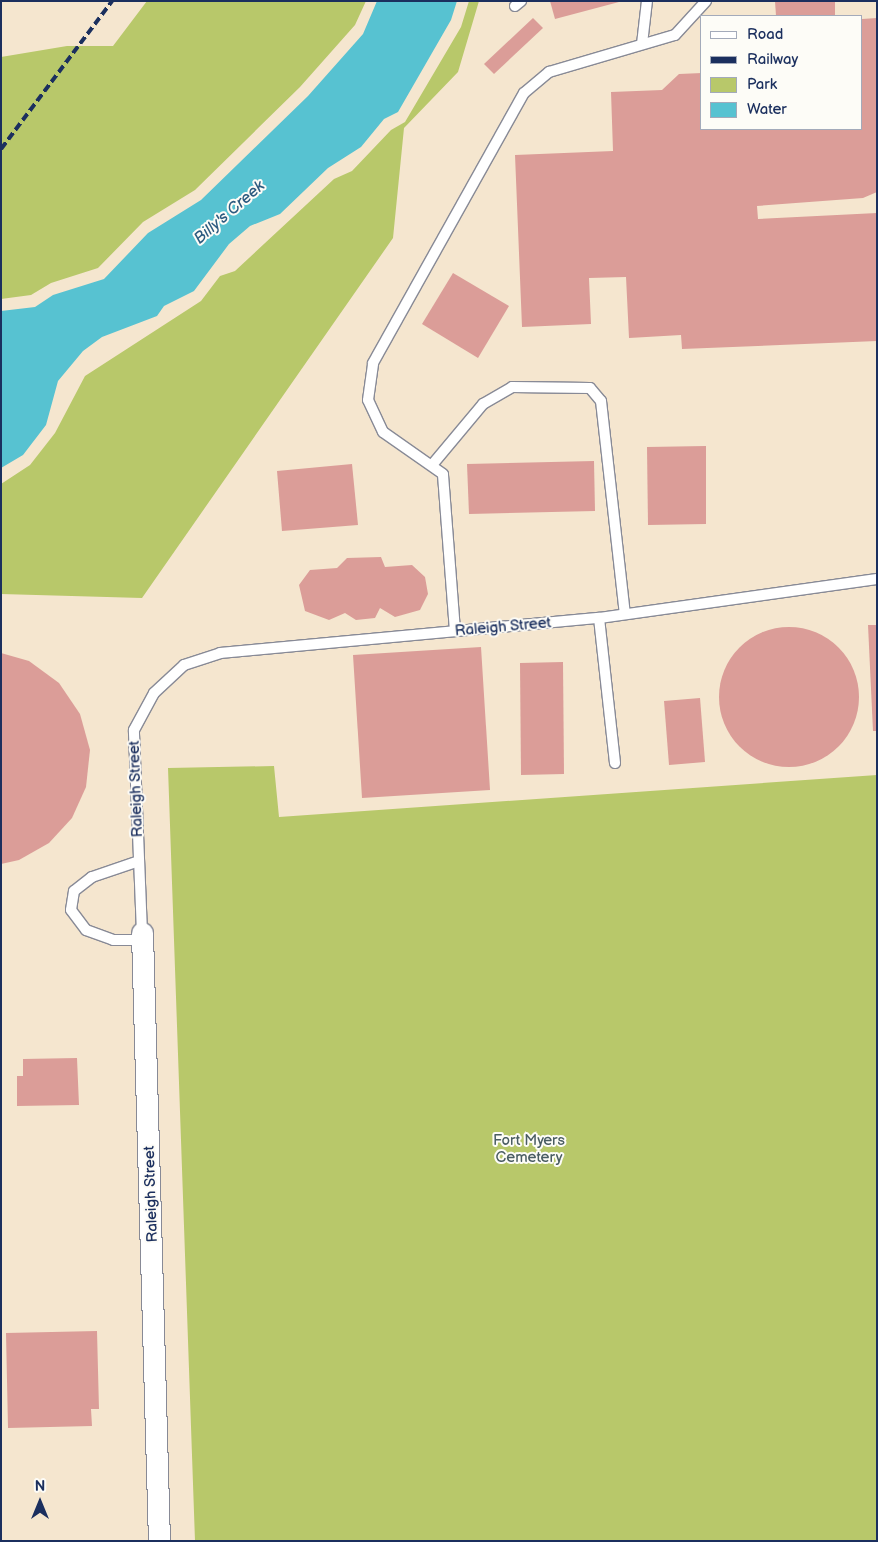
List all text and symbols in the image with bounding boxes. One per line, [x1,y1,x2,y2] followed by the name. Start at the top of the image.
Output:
[700,15,863,130] legend
[747,25,783,44] text: Road
[747,50,798,69] text: Railway
[747,75,777,94] text: Park
[747,100,787,119] text: Water
[191,177,269,249] water label: Billy's Creek
[454,614,552,640] street label: Raleigh Street
[125,740,147,838] street label: Raleigh Street
[493,1131,565,1166] park label: Fort Myers Cemetery
[140,1145,162,1243] street label: Raleigh Street
[15,1477,65,1527] north arrow
[35,1478,45,1495] text: N

